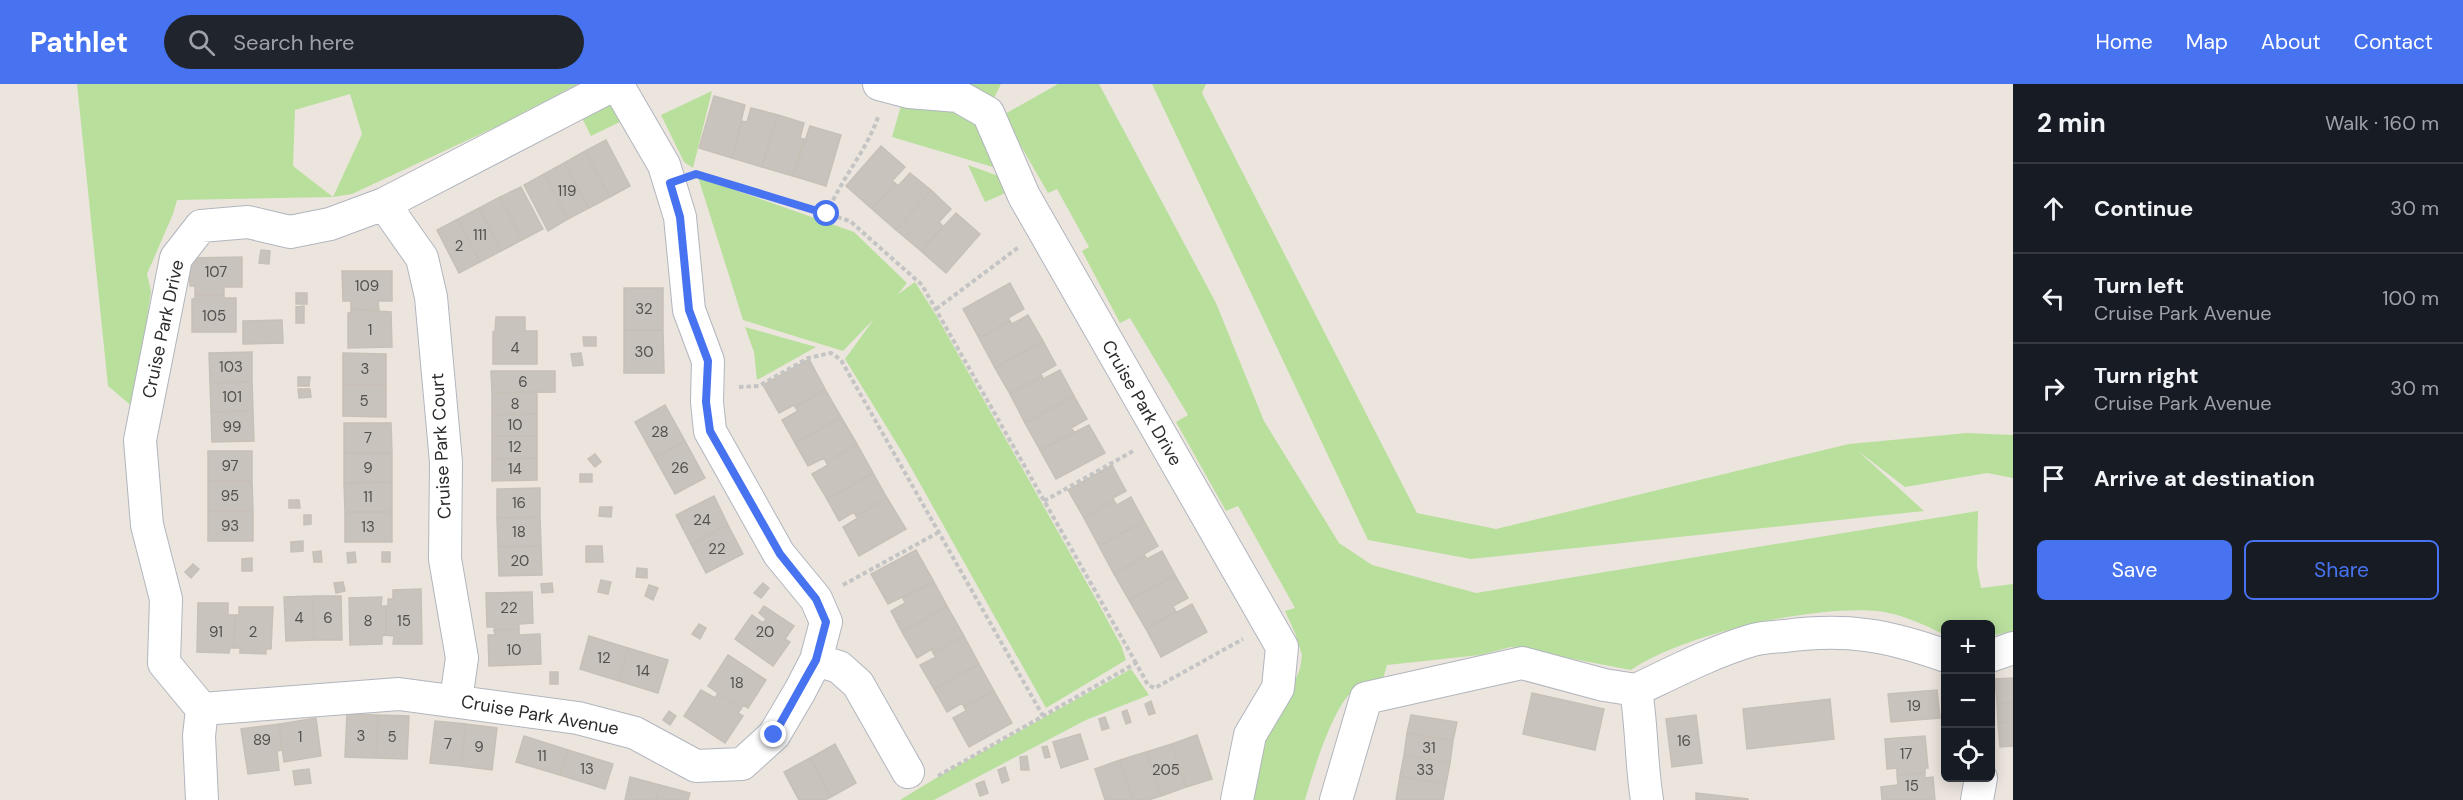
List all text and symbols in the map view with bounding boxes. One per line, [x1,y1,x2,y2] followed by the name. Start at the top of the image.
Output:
[164,15,584,69] search box
[30,24,128,61] text: Pathlet
[185,26,218,59] icon: search
[233,28,355,57] text: Search here
[2095,28,2153,56] text: Home
[2186,28,2228,56] text: Map
[2261,28,2321,56] text: About
[2354,28,2433,56] text: Contact
[2037,106,2106,140] text: 2 min
[2325,110,2439,136] text: Walk · 160 m
[558,181,576,201] house number: 119
[2037,192,2070,225] icon: ahead
[2094,194,2193,223] text: Continue
[2390,195,2439,221] text: 30 m
[813,200,839,226] route start
[473,225,487,245] house number: 111
[455,236,463,256] house number: 2
[137,257,189,401] street label: Cruise Park Drive
[205,262,227,282] house number: 107
[2094,271,2184,300] text: Turn left
[355,276,379,296] house number: 109
[2037,282,2070,315] icon: left
[2382,285,2439,311] text: 100 m
[635,299,653,319] house number: 32
[2094,300,2272,326] text: Cruise Park Avenue
[202,306,226,326] house number: 105
[368,320,372,340] house number: 1
[1096,336,1188,470] street label: Cruise Park Drive
[510,338,520,358] house number: 4
[634,342,654,362] house number: 30
[219,357,243,377] house number: 103
[361,359,369,379] house number: 3
[2094,361,2199,390] text: Turn right
[425,372,457,520] street label: Cruise Park Court
[518,372,528,392] house number: 6
[2037,372,2070,405] icon: right
[2390,375,2439,401] text: 30 m
[222,387,242,407] house number: 101
[2094,390,2272,416] text: Cruise Park Avenue
[359,391,369,411] house number: 5
[510,394,520,414] house number: 8
[508,415,522,435] house number: 10
[223,417,241,437] house number: 99
[651,422,669,442] house number: 28
[364,428,372,448] house number: 7
[508,437,522,457] house number: 12
[221,456,239,476] house number: 97
[363,458,373,478] house number: 9
[671,458,689,478] house number: 26
[508,459,522,479] house number: 14
[2037,462,2070,495] icon: arrive
[2094,464,2315,493] text: Arrive at destination
[221,486,239,506] house number: 95
[363,487,373,507] house number: 11
[512,493,526,513] house number: 16
[693,510,711,530] house number: 24
[221,516,239,536] house number: 93
[361,517,375,537] house number: 13
[512,522,526,542] house number: 18
[708,539,726,559] house number: 22
[2037,540,2232,600] button: Save
[2244,540,2439,600] button: Share
[511,551,529,571] house number: 20
[500,598,518,618] house number: 22
[294,608,304,628] house number: 4
[323,608,333,628] house number: 6
[363,611,373,631] house number: 8
[397,611,411,631] house number: 15
[1941,620,1995,782] map controls
[1941,620,1995,674] button: +
[209,622,223,642] house number: 91
[249,622,257,642] house number: 2
[756,622,774,642] house number: 20
[507,640,521,660] house number: 10
[597,648,611,668] house number: 12
[636,661,650,681] house number: 14
[730,673,744,693] house number: 18
[1941,674,1995,728] button: −
[459,689,621,741] street label: Cruise Park Avenue
[1907,696,1921,716] house number: 19
[760,721,786,747] route end
[357,726,365,746] house number: 3
[298,727,302,747] house number: 1
[387,727,397,747] house number: 5
[1941,728,1995,782] button: locate
[253,730,271,750] house number: 89
[1677,731,1691,751] house number: 16
[444,734,452,754] house number: 7
[474,737,484,757] house number: 9
[1422,738,1436,758] house number: 31
[1900,744,1912,764] house number: 17
[537,746,547,766] house number: 11
[580,759,594,779] house number: 13
[1152,760,1180,780] house number: 205
[1416,760,1434,780] house number: 33
[1905,776,1919,796] house number: 15

